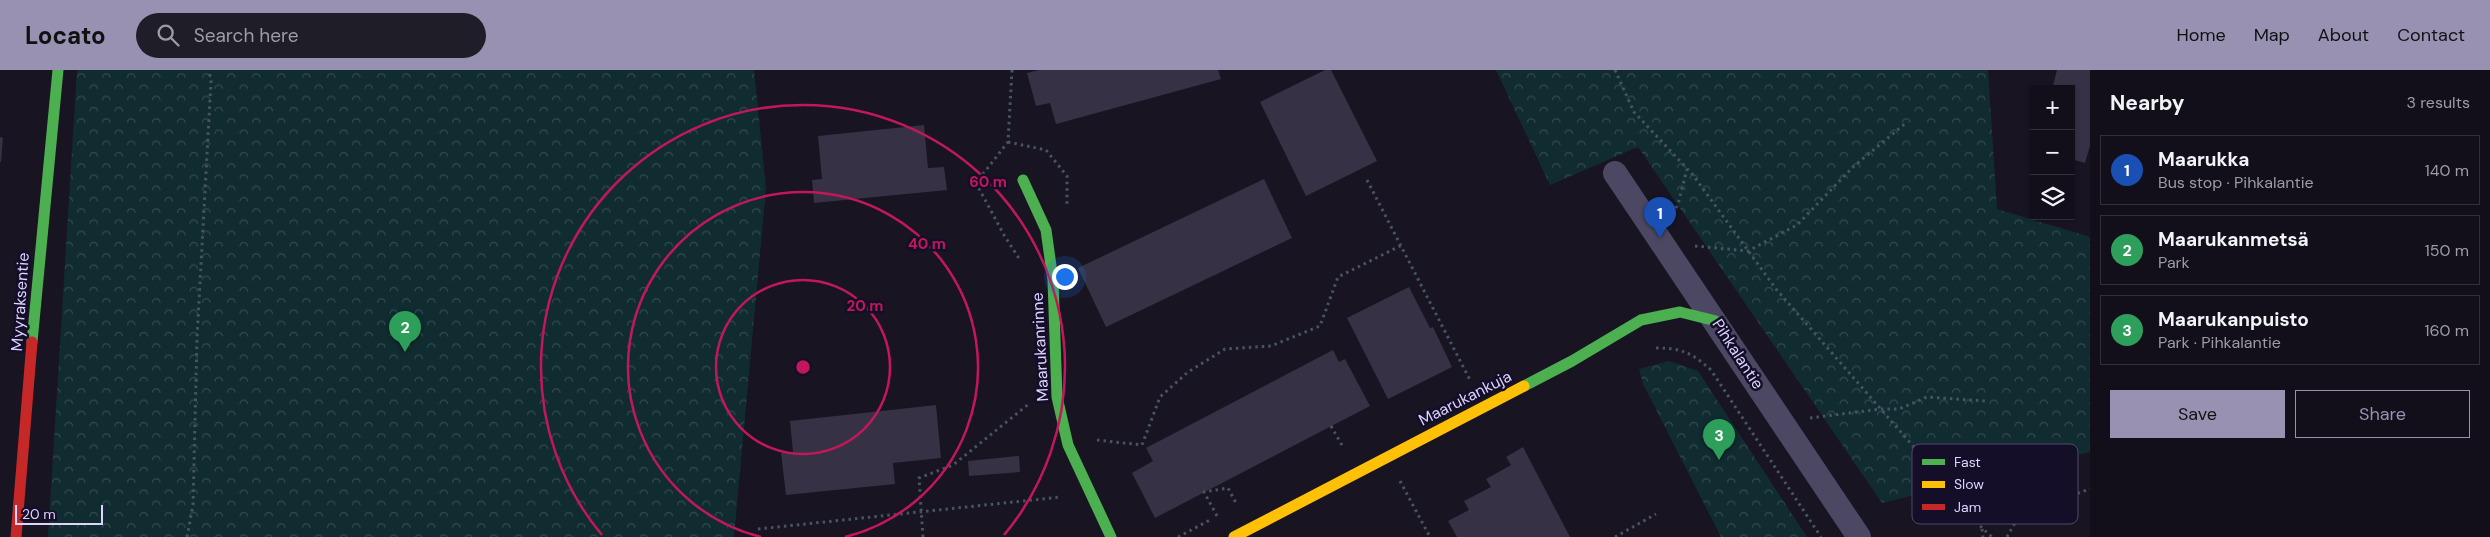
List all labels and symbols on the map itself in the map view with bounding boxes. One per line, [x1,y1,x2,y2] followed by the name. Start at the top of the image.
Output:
[969,172,1007,192] text: 60 m
[1644,197,1676,238] pin: 1
[908,234,946,254] text: 40 m
[6,252,34,352] street label: Myyraksentie
[1052,264,1078,290] your location
[1027,292,1053,402] street label: Maarukanrinne
[847,296,883,316] text: 20 m
[389,311,421,352] pin: 2
[1707,315,1769,393] street label: Pihkalantie
[794,358,812,376] centre of rings
[1415,366,1515,430] street label: Maarukankuja
[1703,419,1735,460] pin: 3
[1912,444,2078,524] legend
[1954,453,1981,471] text: Fast
[1954,475,1984,493] text: Slow
[1954,498,1981,516] text: Jam
[15,502,102,525] scale bar

